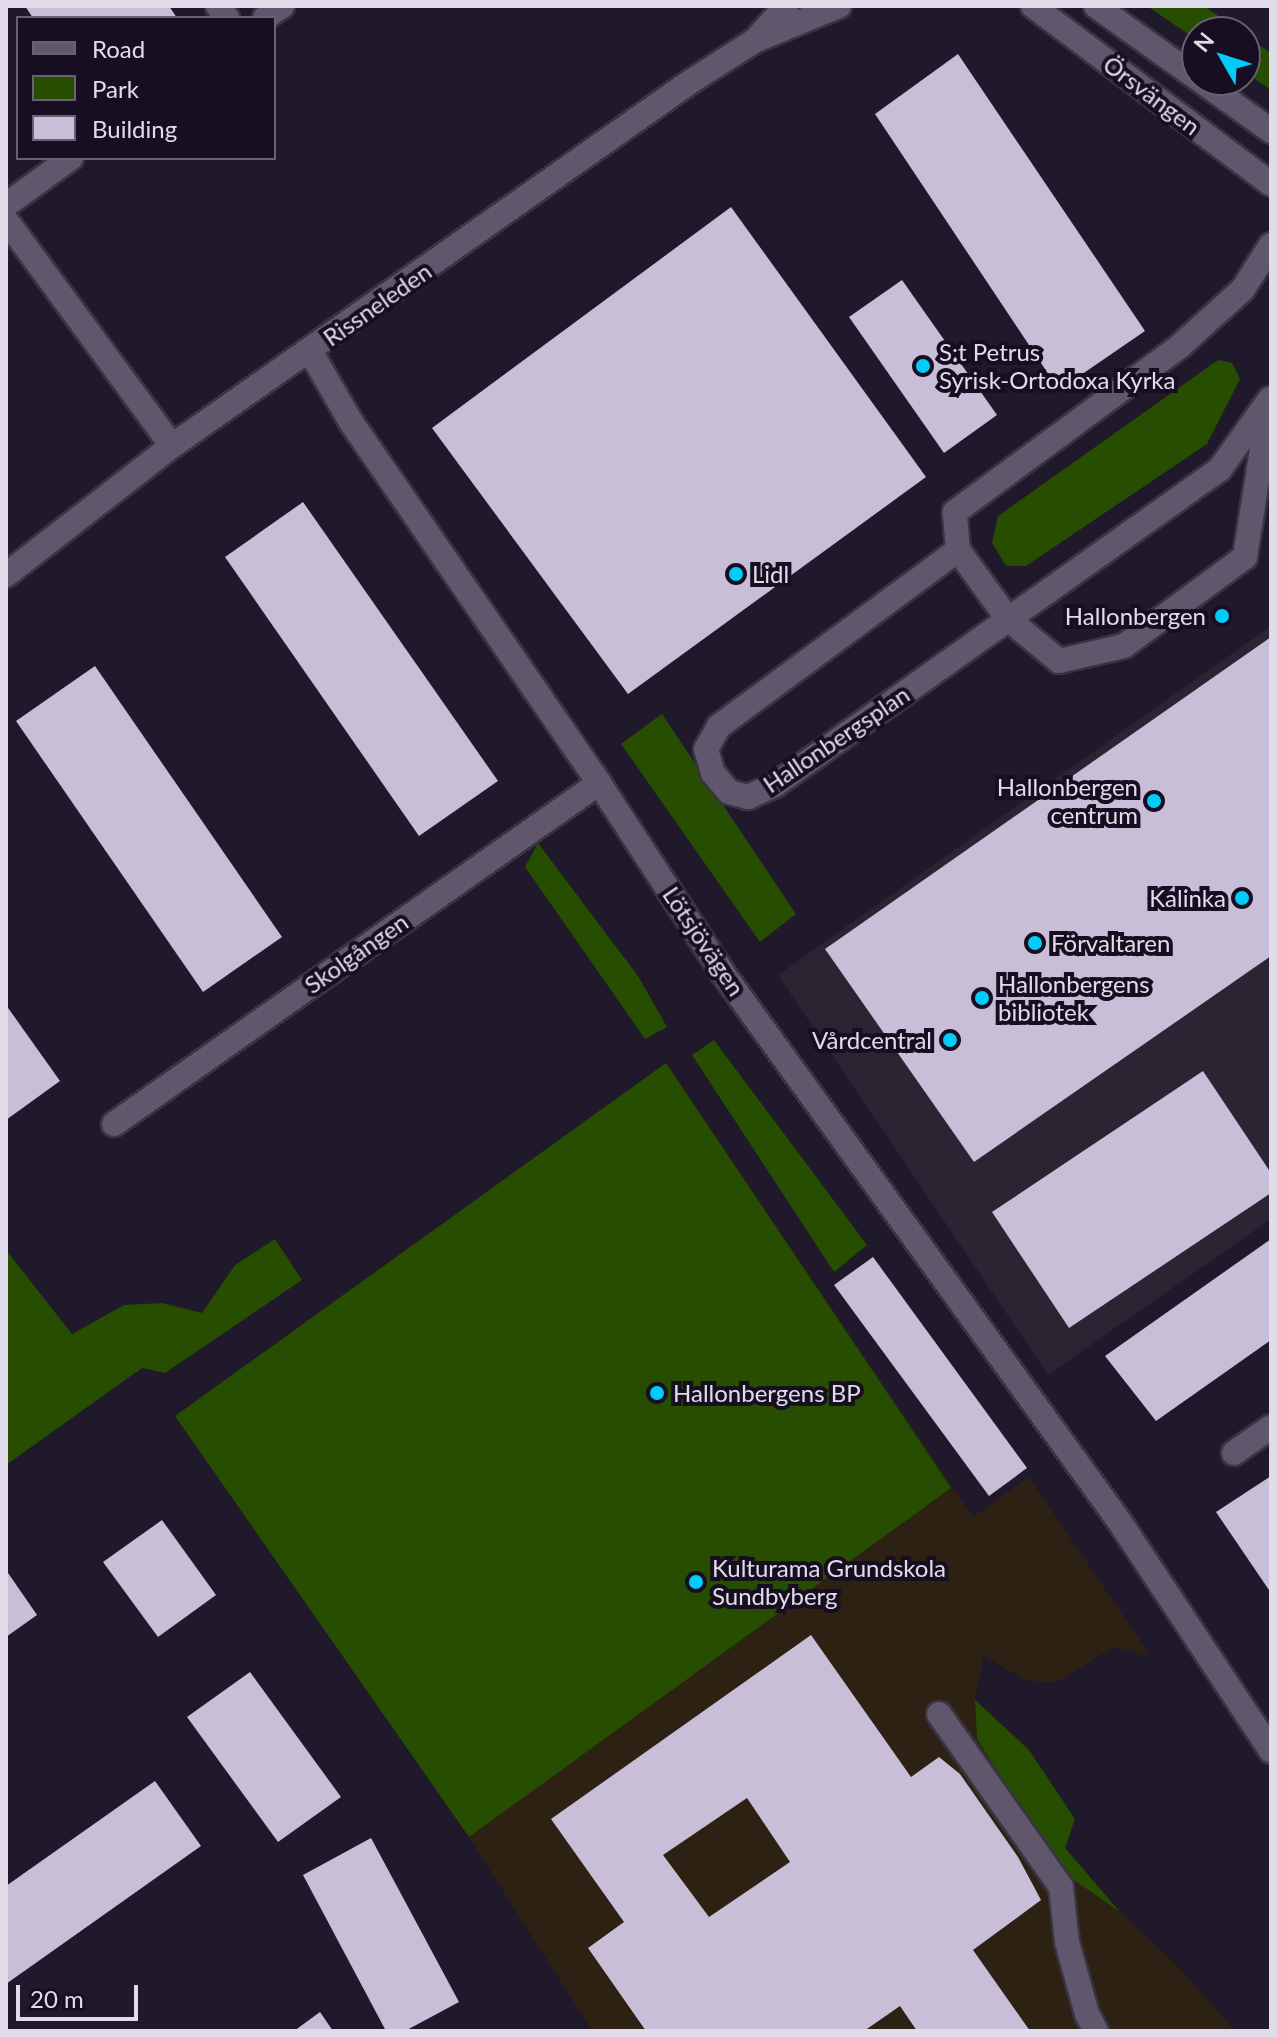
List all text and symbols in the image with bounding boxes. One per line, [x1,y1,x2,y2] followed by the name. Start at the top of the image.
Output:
[16,16,276,160] legend
[1181,16,1261,96] north arrow
[1188,27,1219,57] text: N
[92,34,145,63] text: Road
[1098,49,1206,141] street label: Örsvängen
[92,74,139,103] text: Park
[92,114,177,143] text: Building
[317,256,437,352] street label: Rissneleden
[939,338,1175,394] place label: S:t Petrus Syrisk-Ortodoxa Kyrka
[914,357,932,375] marker: S:t Petrus Syrisk-Ortodoxa Kyrka
[752,560,789,588] place label: Lidl
[727,565,745,583] marker: Lidl
[1065,602,1206,630] place label: Hallonbergen
[1213,607,1231,625] marker: Hallonbergen
[757,680,915,798] street label: Hallonbergsplan
[997,773,1138,829] place label: Hallonbergen centrum
[1145,792,1163,810] marker: Hallonbergen centrum
[657,881,751,1001] street label: Lötsjövägen
[1149,884,1226,912] place label: Kalinka
[1233,889,1251,907] marker: Kalinka
[299,907,413,999] street label: Skolgången
[1051,929,1170,957] place label: Förvaltaren
[1026,934,1044,952] marker: Förvaltaren
[998,970,1150,1026] place label: Hallonbergens bibliotek
[973,989,991,1007] marker: Hallonbergens bibliotek
[812,1026,932,1054] place label: Vårdcentral
[939,1029,961,1051] marker: Vårdcentral
[673,1379,861,1407] place label: Hallonbergens BP
[648,1384,666,1402] marker: Hallonbergens BP
[712,1554,946,1610] place label: Kulturama Grundskola Sundbyberg
[687,1573,705,1591] marker: Kulturama Grundskola Sundbyberg
[20,1969,142,2019] scale bar
[30,1984,84,2013] text: 20 m

